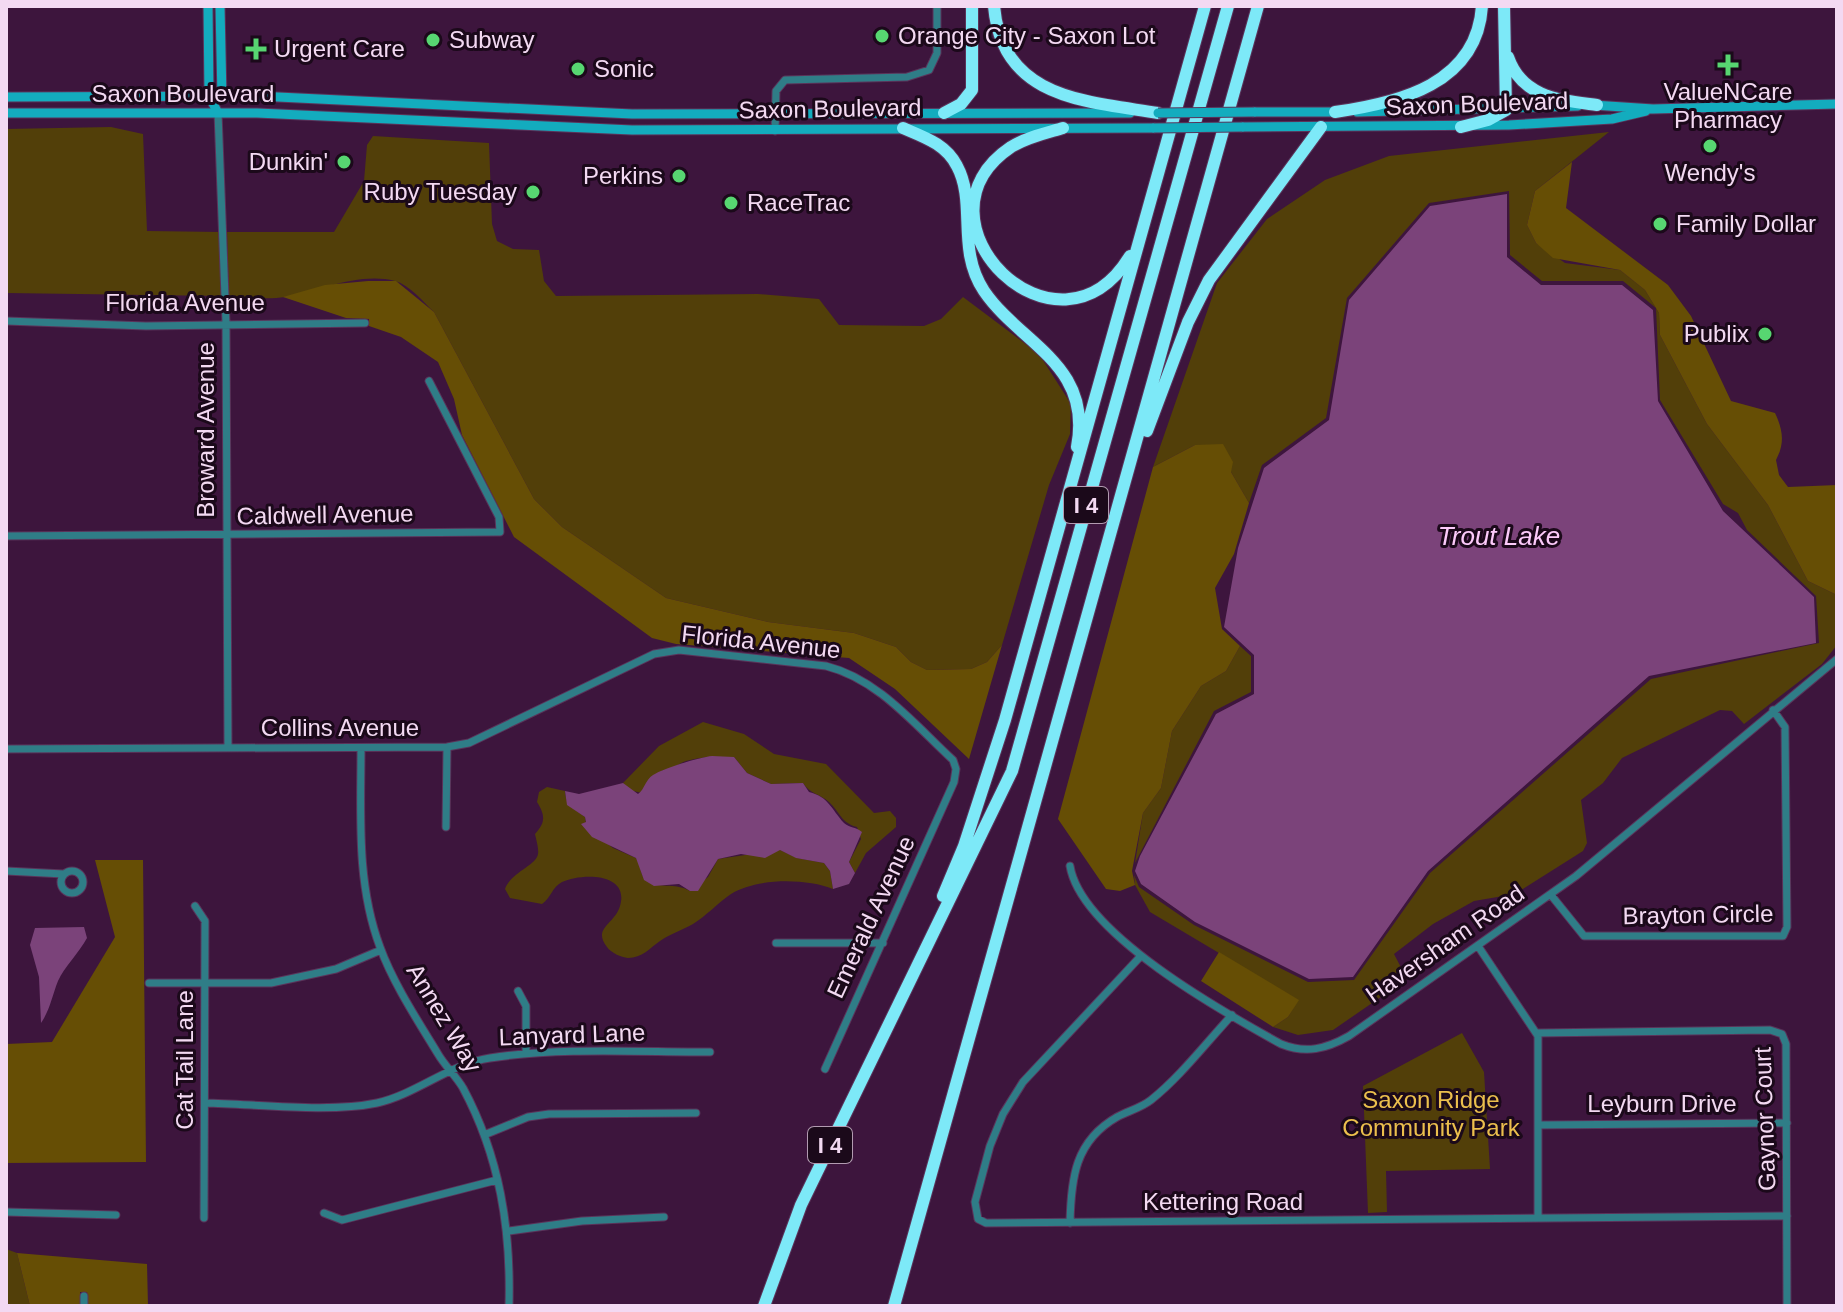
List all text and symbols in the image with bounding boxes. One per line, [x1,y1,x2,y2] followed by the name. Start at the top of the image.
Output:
[898,22,1156,49] place label: Orange City - Saxon Lot
[449,26,534,53] place label: Subway
[873,27,891,45] marker: Orange City - Saxon Lot
[424,31,442,49] marker: Subway
[274,35,405,62] place label: Urgent Care
[245,38,267,60] marker: Urgent Care
[594,55,654,82] place label: Sonic
[1719,56,1737,74] marker: ValueNCare Pharmacy
[569,60,587,78] marker: Sonic
[1664,78,1792,133] place label: ValueNCare Pharmacy
[92,80,274,107] street label: Saxon Boulevard
[1385,87,1569,120] street label: Saxon Boulevard
[738,93,922,124] street label: Saxon Boulevard
[1701,137,1719,155] marker: Wendy's
[249,148,328,175] place label: Dunkin'
[335,153,353,171] marker: Dunkin'
[1665,159,1755,186] place label: Wendy's
[583,162,663,189] place label: Perkins
[670,167,688,185] marker: Perkins
[364,178,517,205] place label: Ruby Tuesday
[524,183,542,201] marker: Ruby Tuesday
[747,189,850,216] place label: RaceTrac
[722,194,740,212] marker: RaceTrac
[1676,210,1816,237] place label: Family Dollar
[1651,215,1669,233] marker: Family Dollar
[105,289,265,316] street label: Florida Avenue
[1684,320,1749,347] place label: Publix
[1756,325,1774,343] marker: Publix
[192,342,219,518] street label: Broward Avenue
[1064,487,1108,523] road number: I 4
[236,499,414,530] street label: Caldwell Avenue
[1438,521,1560,551] water label: Trout Lake
[680,620,842,663] street label: Florida Avenue
[261,714,419,741] street label: Collins Avenue
[821,831,920,1002] street label: Emerald Avenue
[1360,879,1529,1008] street label: Haversham Road
[1622,900,1774,929] street label: Brayton Circle
[401,959,487,1077] street label: Annez Way
[171,990,198,1130] street label: Cat Tail Lane
[498,1018,646,1051] street label: Lanyard Lane
[1748,1046,1781,1191] street label: Gaynor Court
[1342,1086,1521,1141] park label: Saxon Ridge Community Park
[1587,1090,1737,1117] street label: Leyburn Drive
[808,1127,852,1163] road number: I 4
[1143,1188,1303,1215] street label: Kettering Road

